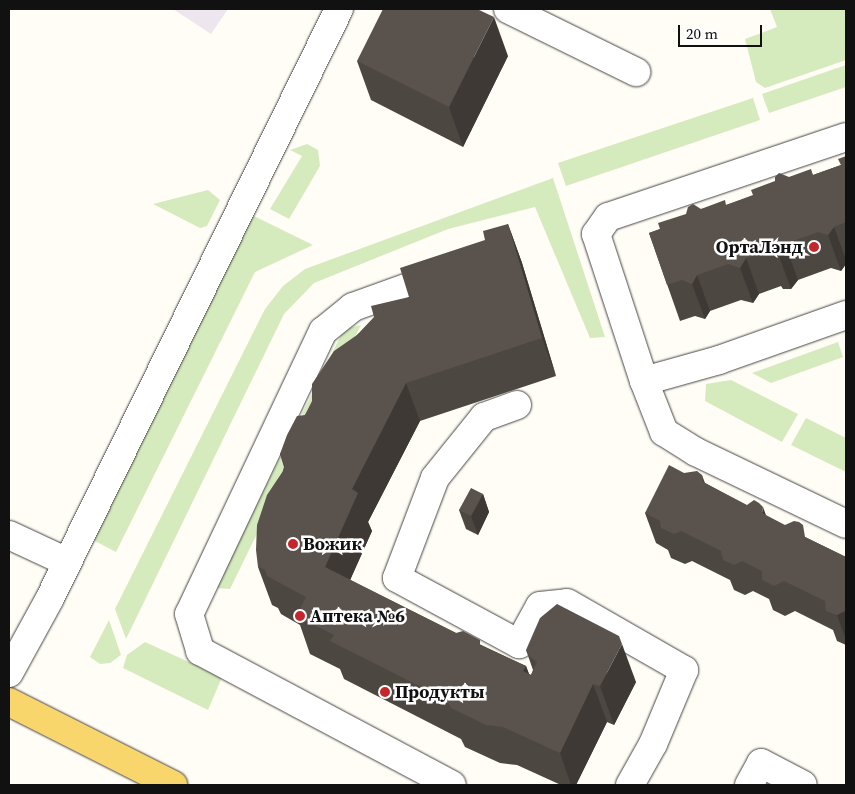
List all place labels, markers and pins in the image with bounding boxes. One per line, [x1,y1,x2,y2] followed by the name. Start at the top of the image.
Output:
[716,236,803,258] place label: ОртаЛэнд
[807,240,821,254] marker: ОртаЛэнд
[303,533,362,555] place label: Вожик
[287,538,299,550] marker: Вожик
[310,605,405,627] place label: Аптека №6
[294,610,306,622] marker: Аптека №6
[395,681,485,703] place label: Продукты
[379,686,391,698] marker: Продукты

